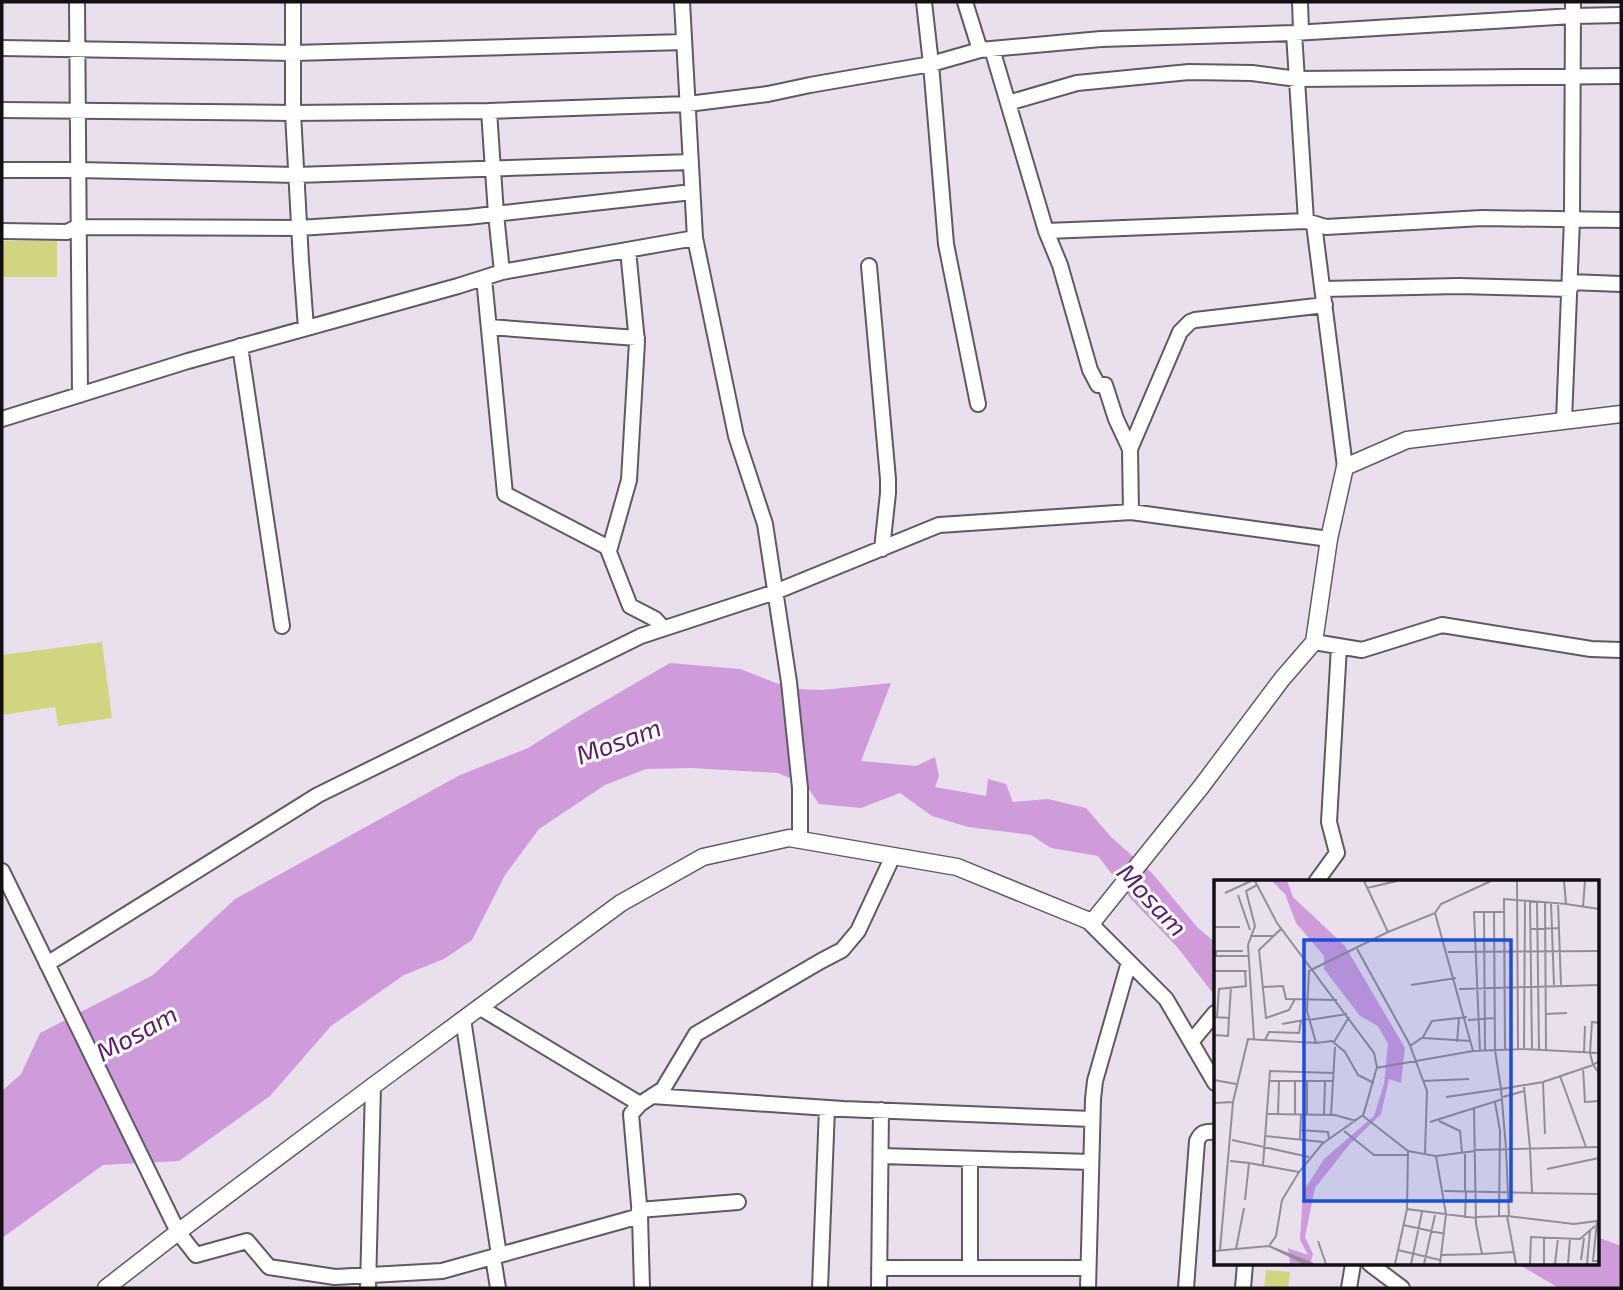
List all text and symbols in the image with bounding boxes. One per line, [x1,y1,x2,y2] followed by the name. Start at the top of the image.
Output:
[571,710,665,770] water label: Mosam
[1112,856,1194,942] water label: Mosam
[1214,880,1598,1266] inset map
[90,997,182,1067] water label: Mosam

